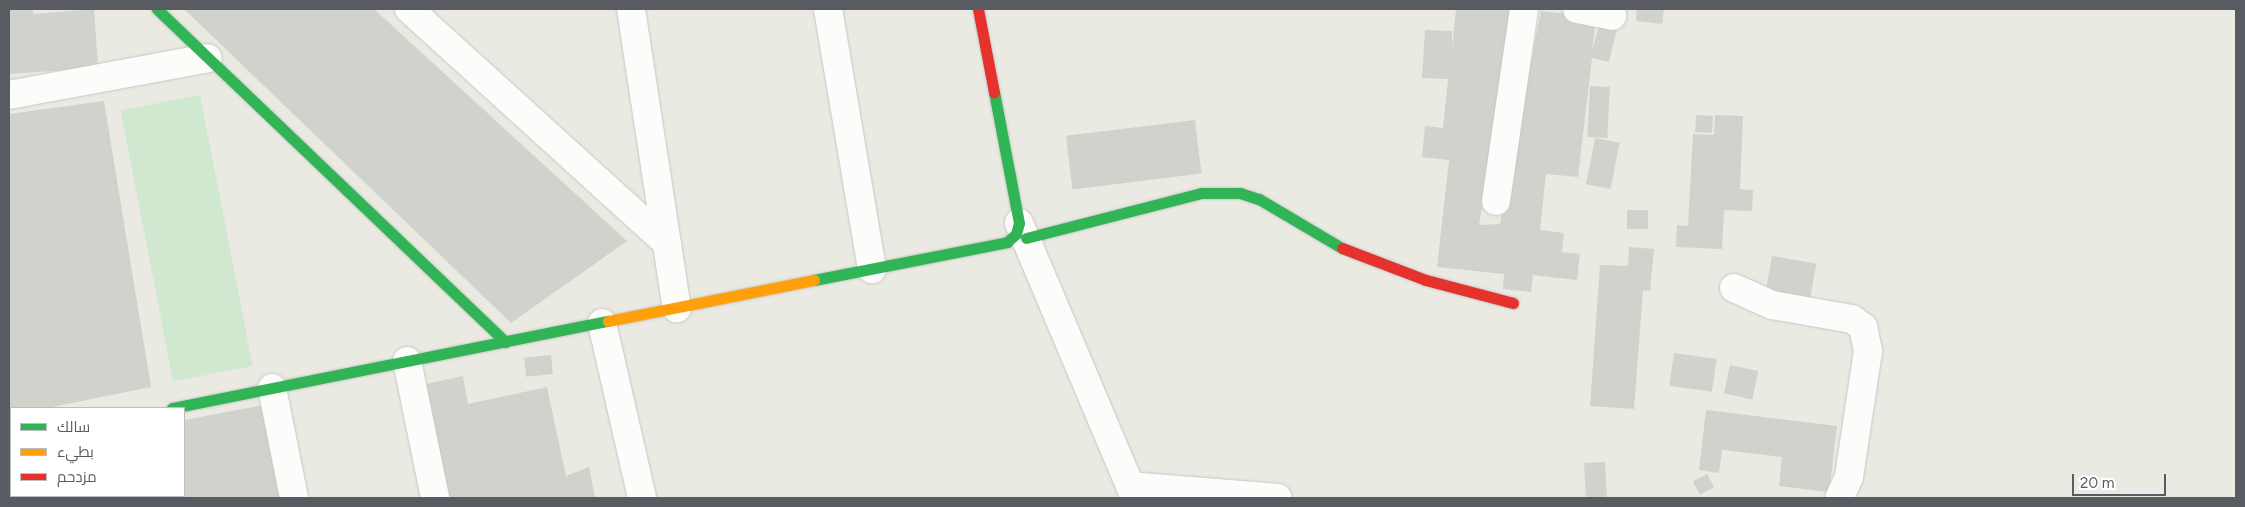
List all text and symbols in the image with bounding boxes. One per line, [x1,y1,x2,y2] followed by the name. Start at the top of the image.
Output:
[10,407,185,497] legend
[57,418,90,436] text: سالك
[57,443,94,461] text: بطيء
[2075,464,2169,496] scale bar
[57,468,97,486] text: مزدحم
[2080,474,2114,492] text: 20 m

